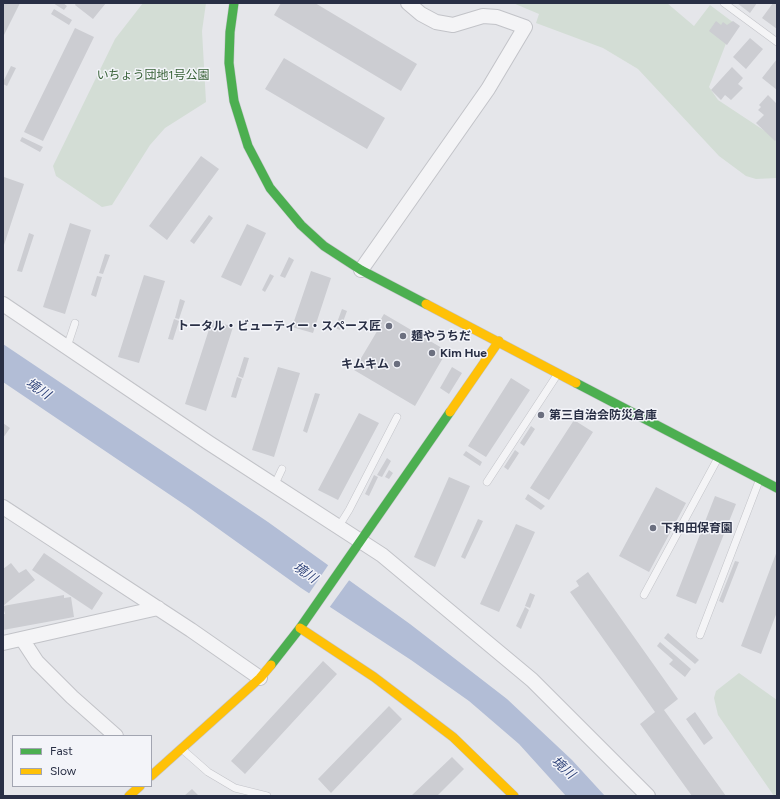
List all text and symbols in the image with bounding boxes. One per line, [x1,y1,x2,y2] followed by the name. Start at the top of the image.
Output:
[97,68,209,82] park label: いちょう団地1号公園
[177,319,381,333] place label: トータル・ビューティー・スペース匠
[384,321,394,331] marker: トータル・ビューティー・スペース匠
[411,329,471,343] place label: 麺やうちだ
[398,331,408,341] marker: 麺やうちだ
[440,346,487,360] place label: Kim Hue
[427,348,437,358] marker: Kim Hue
[341,357,389,371] place label: キムキム
[392,359,402,369] marker: キムキム
[23,375,53,403] water label: 境川
[549,408,657,422] place label: 第三自治会防災倉庫
[536,410,546,420] marker: 第三自治会防災倉庫
[661,521,733,535] place label: 下和田保育園
[648,523,658,533] marker: 下和田保育園
[290,559,320,587] water label: 境川
[12,735,152,787] legend
[50,744,73,758] text: Fast
[548,754,578,782] water label: 境川
[50,764,76,778] text: Slow

